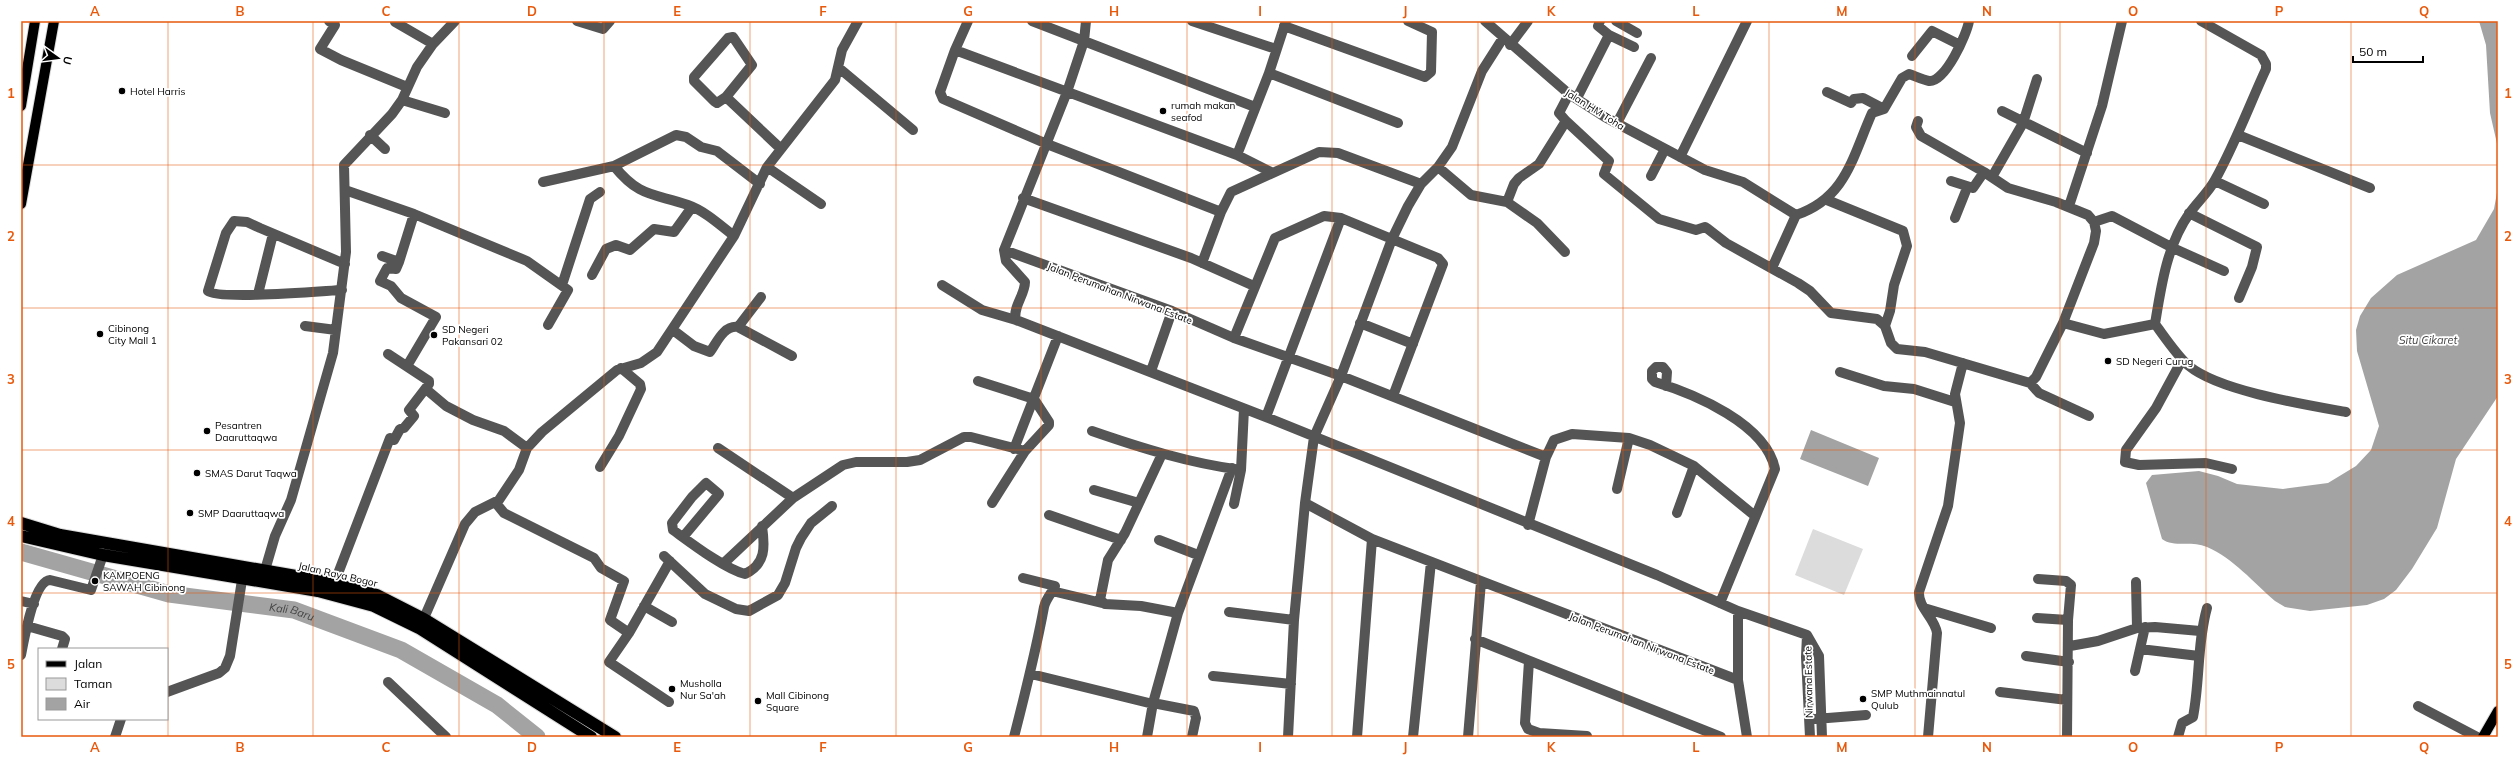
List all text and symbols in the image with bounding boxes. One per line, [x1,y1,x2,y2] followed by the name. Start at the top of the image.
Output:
[90,3,100,19] text: A
[236,3,245,19] text: B
[382,3,391,19] text: C
[527,3,537,19] text: D
[673,3,681,19] text: E
[819,3,827,19] text: F
[963,3,973,19] text: G
[1109,3,1119,19] text: H
[1258,3,1262,19] text: I
[1403,3,1407,19] text: J
[1547,3,1557,19] text: K
[1692,3,1700,19] text: L
[1836,3,1848,19] text: M
[1982,3,1992,19] text: N
[2128,3,2138,19] text: O
[2275,3,2284,19] text: P
[2419,3,2429,19] text: Q
[38,38,78,78] north arrow
[2353,38,2423,64] scale bar
[2359,44,2387,59] text: 50 m
[60,55,75,66] text: U
[7,85,15,101] text: 1
[130,85,185,98] place label: Hotel Harris
[2504,85,2512,101] text: 1
[117,86,127,96] marker: Hotel Harris
[1563,86,1627,133] street label: Jalan HM Toha
[1171,99,1236,124] place label: rumah makan seafod
[1158,106,1168,116] marker: rumah makan seafod
[7,228,15,244] text: 2
[2504,228,2512,244] text: 2
[1045,260,1194,327] street label: Jalan Perumahan Nirwana Estate
[108,322,157,347] place label: Cibinong City Mall 1
[442,323,503,348] place label: SD Negeri Pakansari 02
[95,329,105,339] marker: Cibinong City Mall 1
[429,330,439,340] marker: SD Negeri Pakansari 02
[2399,333,2458,347] water label: Situ Cikaret
[2116,355,2193,368] place label: SD Negeri Curug
[2103,356,2113,366] marker: SD Negeri Curug
[7,371,15,387] text: 3
[2504,371,2512,387] text: 3
[215,419,277,444] place label: Pesantren Daaruttaqwa
[202,426,212,436] marker: Pesantren Daaruttaqwa
[205,467,297,480] place label: SMAS Darut Taqwa
[192,468,202,478] marker: SMAS Darut Taqwa
[198,507,284,520] place label: SMP Daaruttaqwa
[185,508,195,518] marker: SMP Daaruttaqwa
[7,513,15,529] text: 4
[2504,513,2512,529] text: 4
[297,559,379,590] street label: Jalan Raya Bogor
[103,569,185,594] place label: KAMPOENG SAWAH Cibinong
[90,576,100,586] marker: KAMPOENG SAWAH Cibinong
[268,600,316,624] water label: Kali Baru
[1567,610,1716,677] street label: Jalan Perumahan Nirwana Estate
[1801,646,1816,718] street label: Nirwana Estate
[38,648,168,720] legend
[7,656,15,672] text: 5
[74,656,102,671] text: Jalan
[2504,656,2512,672] text: 5
[74,676,112,691] text: Taman
[680,677,726,702] place label: Musholla Nur Sa'ah
[667,684,677,694] marker: Musholla Nur Sa'ah
[1871,687,1965,712] place label: SMP Muthmainnatul Qulub
[766,689,829,714] place label: Mall Cibinong Square
[1858,694,1868,704] marker: SMP Muthmainnatul Qulub
[74,696,91,711] text: Air
[753,696,763,706] marker: Mall Cibinong Square
[90,739,100,755] text: A
[236,739,245,755] text: B
[382,739,391,755] text: C
[527,739,537,755] text: D
[673,739,681,755] text: E
[819,739,827,755] text: F
[963,739,973,755] text: G
[1109,739,1119,755] text: H
[1258,739,1262,755] text: I
[1403,739,1407,755] text: J
[1547,739,1557,755] text: K
[1692,739,1700,755] text: L
[1836,739,1848,755] text: M
[1982,739,1992,755] text: N
[2128,739,2138,755] text: O
[2275,739,2284,755] text: P
[2419,739,2429,755] text: Q

